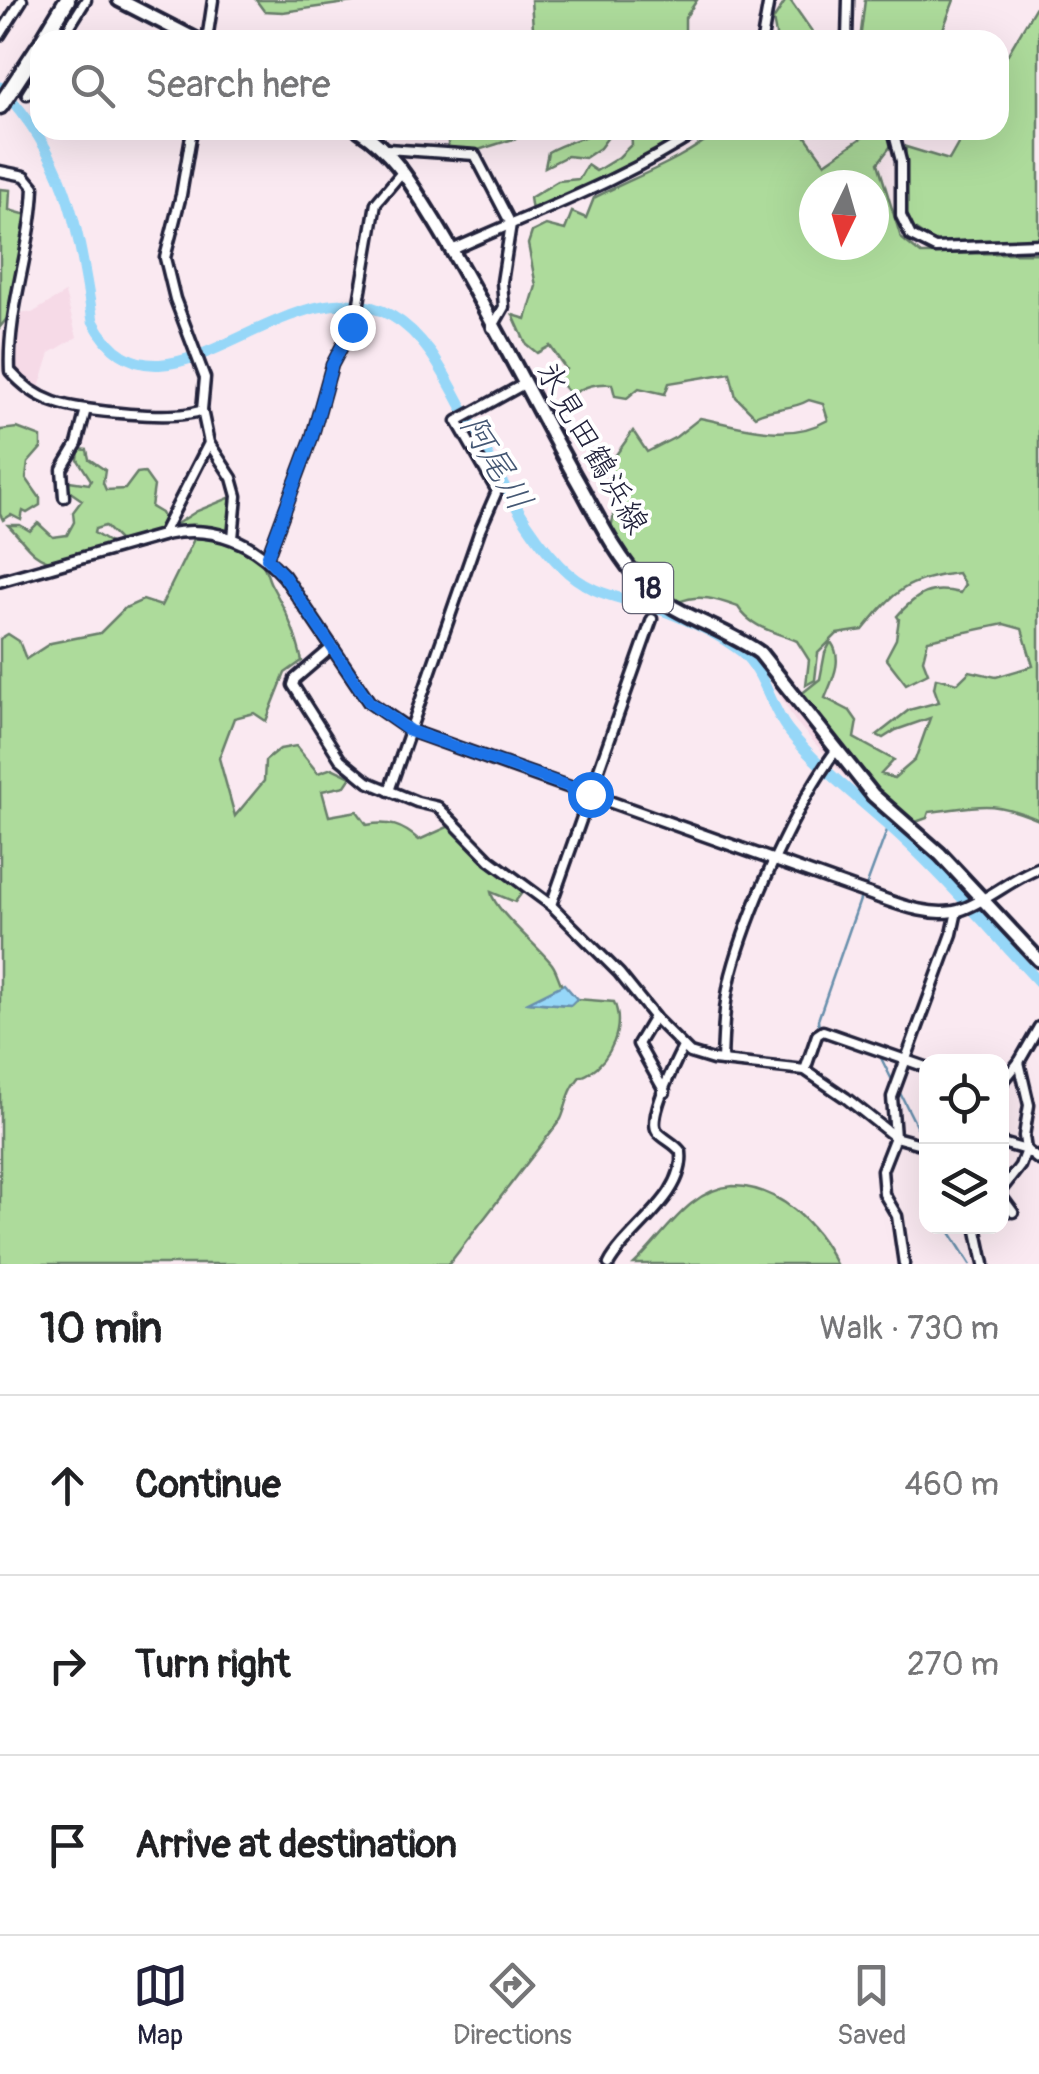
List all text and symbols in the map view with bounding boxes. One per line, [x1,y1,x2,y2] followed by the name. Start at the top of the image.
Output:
[30,30,1009,140] search box
[65,58,120,113] icon: search
[145,61,331,109] text: Search here
[799,170,889,260] north arrow
[330,305,376,351] route end
[527,355,657,541] street label: 氷見田鶴浜線
[450,407,542,519] water label: 阿尾川
[623,563,673,613] road number: 18
[568,772,614,818] route start
[919,1054,1009,1234] map controls
[919,1054,1009,1144] button: locate
[919,1144,1009,1234] button: layers
[40,1303,162,1355] text: 10 min
[820,1309,999,1349] text: Walk · 730 m
[40,1458,95,1513] icon: ahead
[135,1461,281,1509] text: Continue
[905,1465,999,1505] text: 460 m
[40,1638,95,1693] icon: right
[135,1641,290,1689] text: Turn right
[907,1645,999,1685] text: 270 m
[40,1818,95,1873] icon: arrive
[135,1821,457,1869] text: Arrive at destination
[133,1958,188,2053] tab: Map
[453,1958,572,2053] tab: Directions
[837,1958,906,2053] tab: Saved

